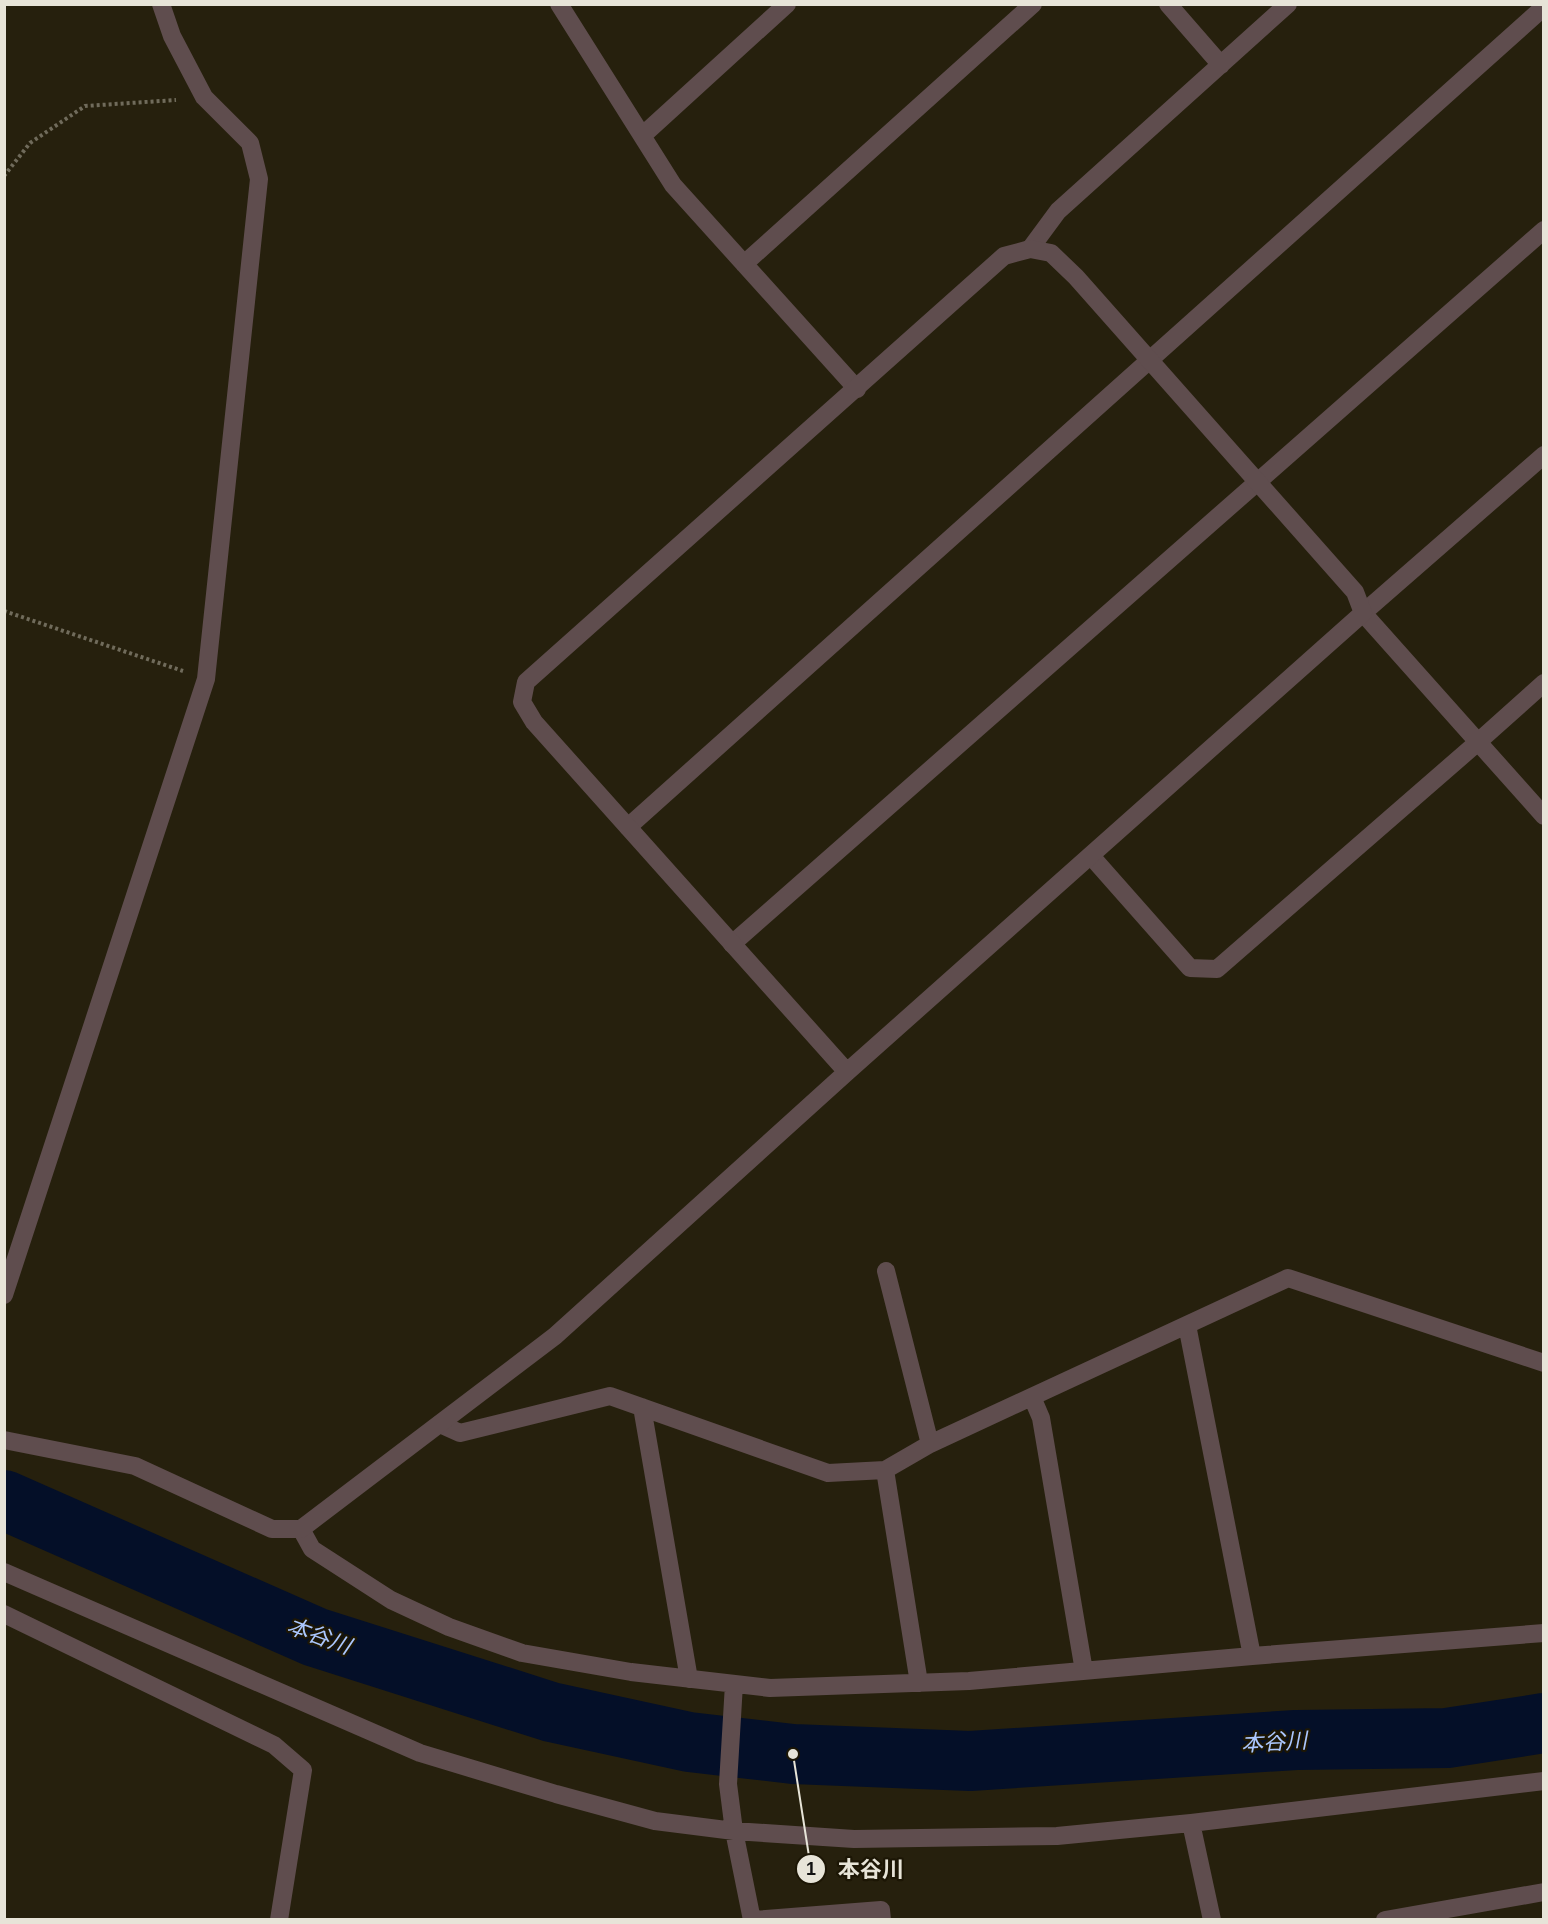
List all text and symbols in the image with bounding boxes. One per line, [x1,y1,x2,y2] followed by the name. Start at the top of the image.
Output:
[284,1613,356,1660] water label: 本谷川
[1240,1728,1310,1756] water label: 本谷川
[796,1849,916,1889] callout: 本谷川
[838,1857,904,1882] text: 本谷川
[806,1859,816,1879] text: 1

